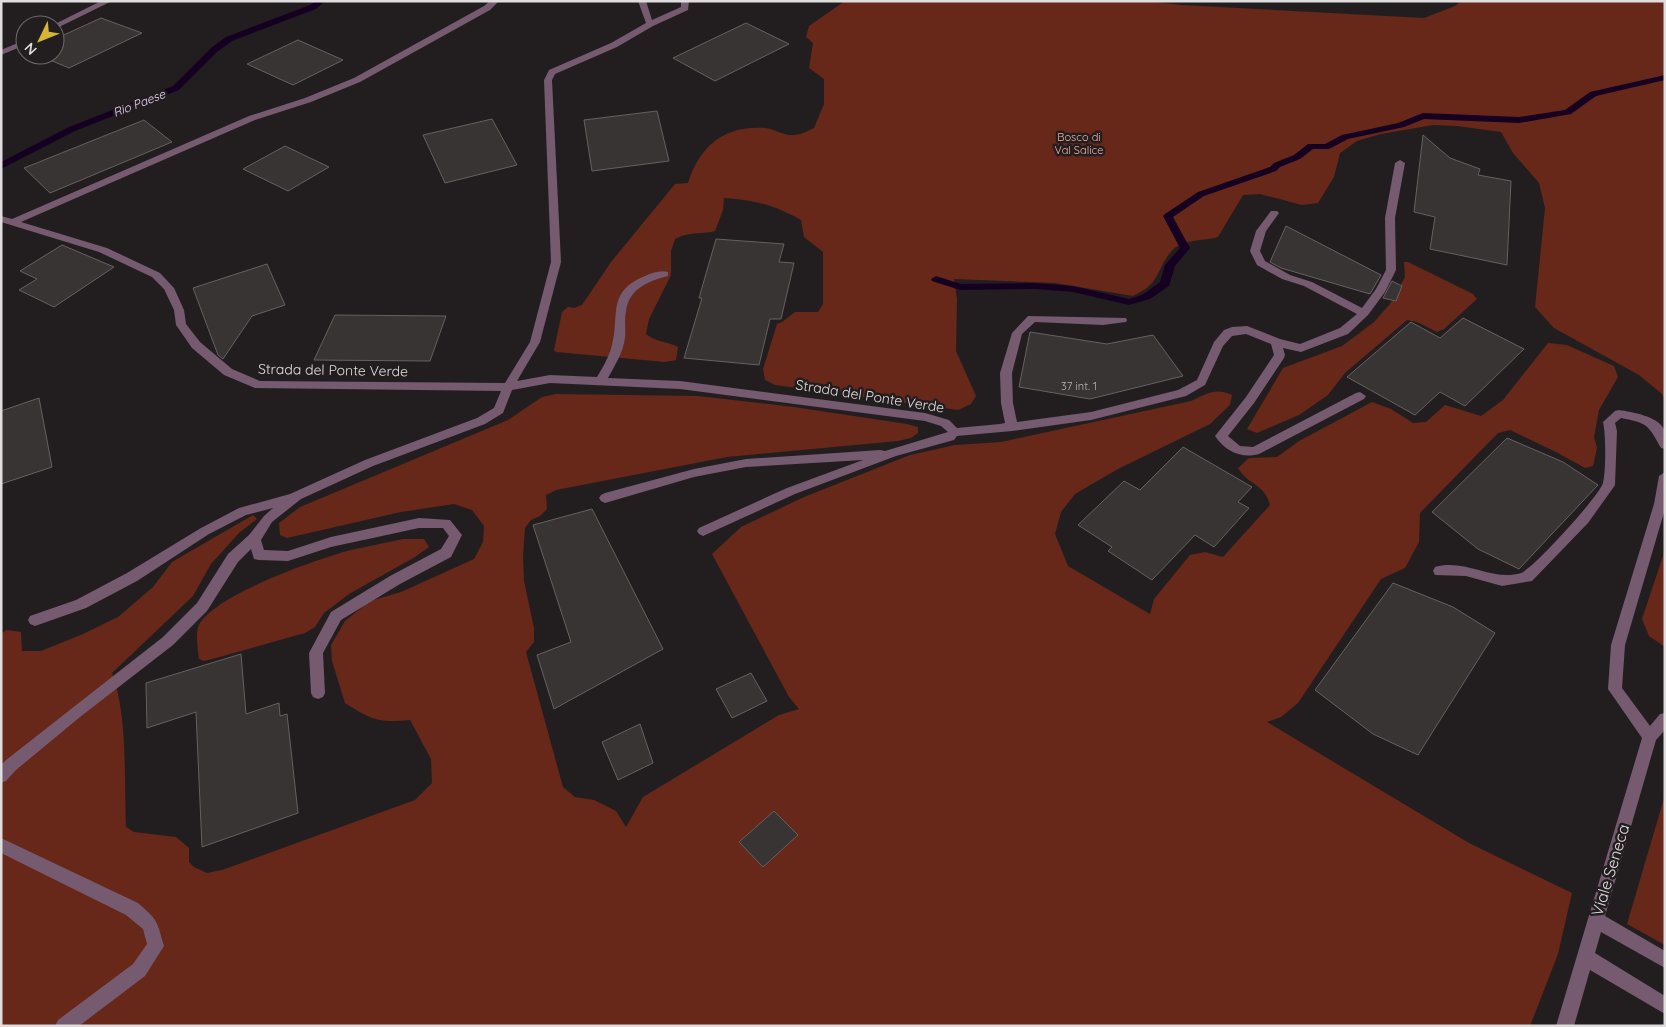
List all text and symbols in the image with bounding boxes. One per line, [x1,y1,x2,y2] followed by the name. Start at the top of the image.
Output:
[15,15,65,65] north arrow
[20,39,41,59] text: N
[111,86,168,120] water label: Rio Paese
[1054,130,1104,157] park label: Bosco di Val Salice
[258,360,408,380] street label: Strada del Ponte Verde
[794,375,946,417] street label: Strada del Ponte Verde
[1061,379,1097,393] house number: 37 int. 1
[1587,822,1633,918] street label: Viale Seneca

